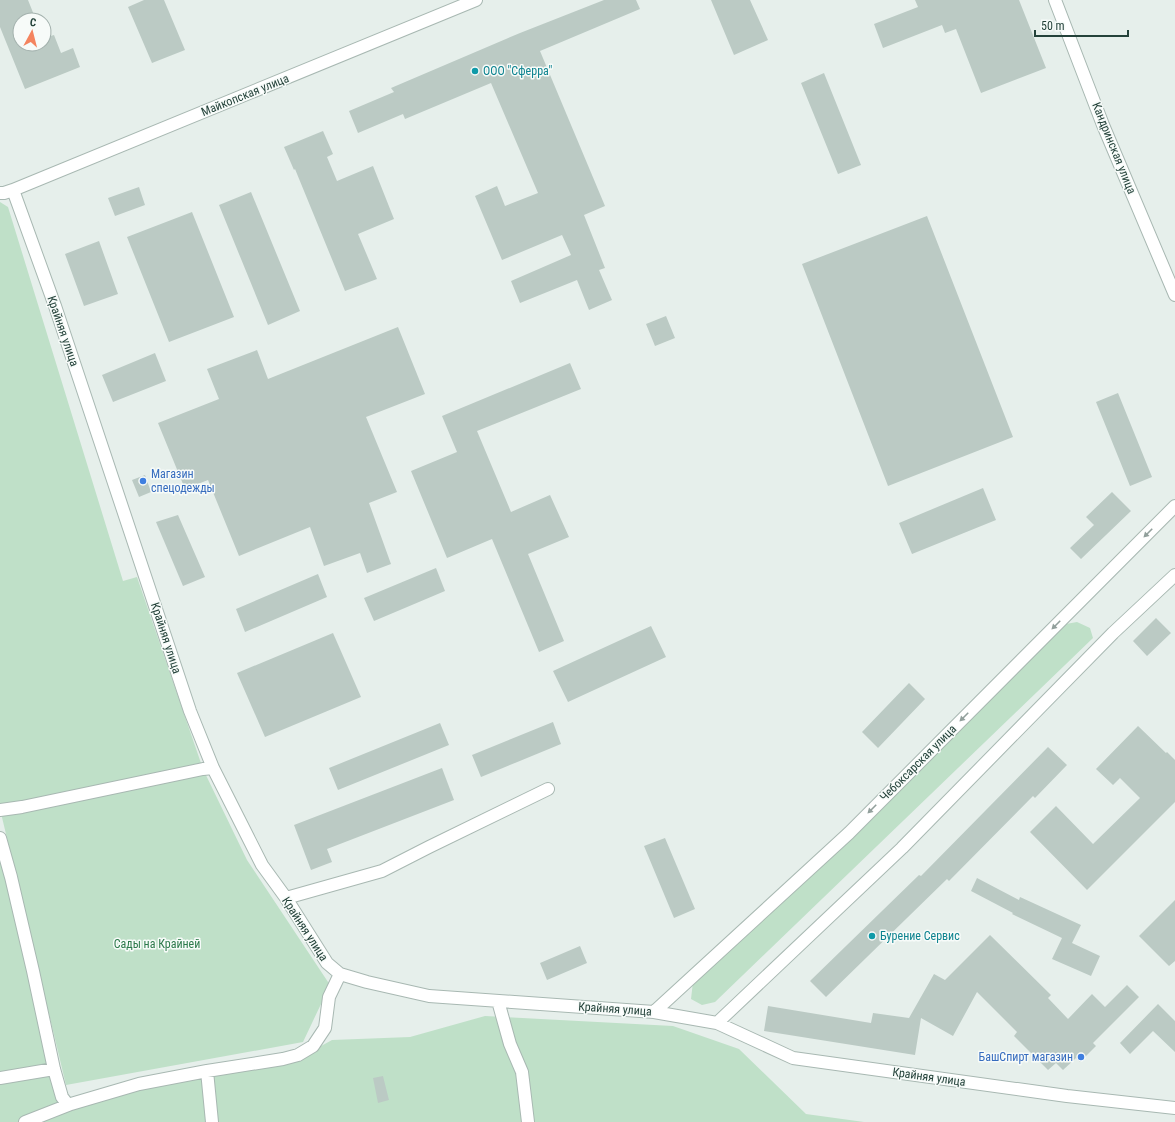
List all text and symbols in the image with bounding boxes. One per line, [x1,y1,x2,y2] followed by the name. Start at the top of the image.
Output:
[12,12,52,52] north arrow
[1035,12,1128,38] scale bar
[29,16,37,29] text: С
[1041,19,1065,33] text: 50 m
[483,64,552,78] place label: ООО "Сферра"
[470,66,480,76] marker: ООО "Сферра"
[199,71,291,119] street label: Майкопская улица
[1089,100,1139,196] street label: Кандринская улица
[44,294,82,368] street label: Крайняя улица
[151,467,215,495] place label: Магазин спецодежды
[138,476,148,486] marker: Магазин спецодежды
[1143,529,1153,538] one-way arrow
[148,601,184,676] street label: Крайняя улица
[1051,620,1061,630] one-way arrow
[959,712,969,722] one-way arrow
[877,722,959,804] street label: Чебоксарская улица
[867,804,877,814] one-way arrow
[279,894,331,964] street label: Крайняя улица
[880,929,960,943] place label: Бурение Сервис
[867,931,877,941] marker: Бурение Сервис
[114,937,200,951] park label: Сады на Крайней
[578,999,653,1019] street label: Крайняя улица
[979,1050,1073,1064] place label: БашСпирт магазин
[1076,1052,1086,1062] marker: БашСпирт магазин
[891,1065,967,1089] street label: Крайняя улица

